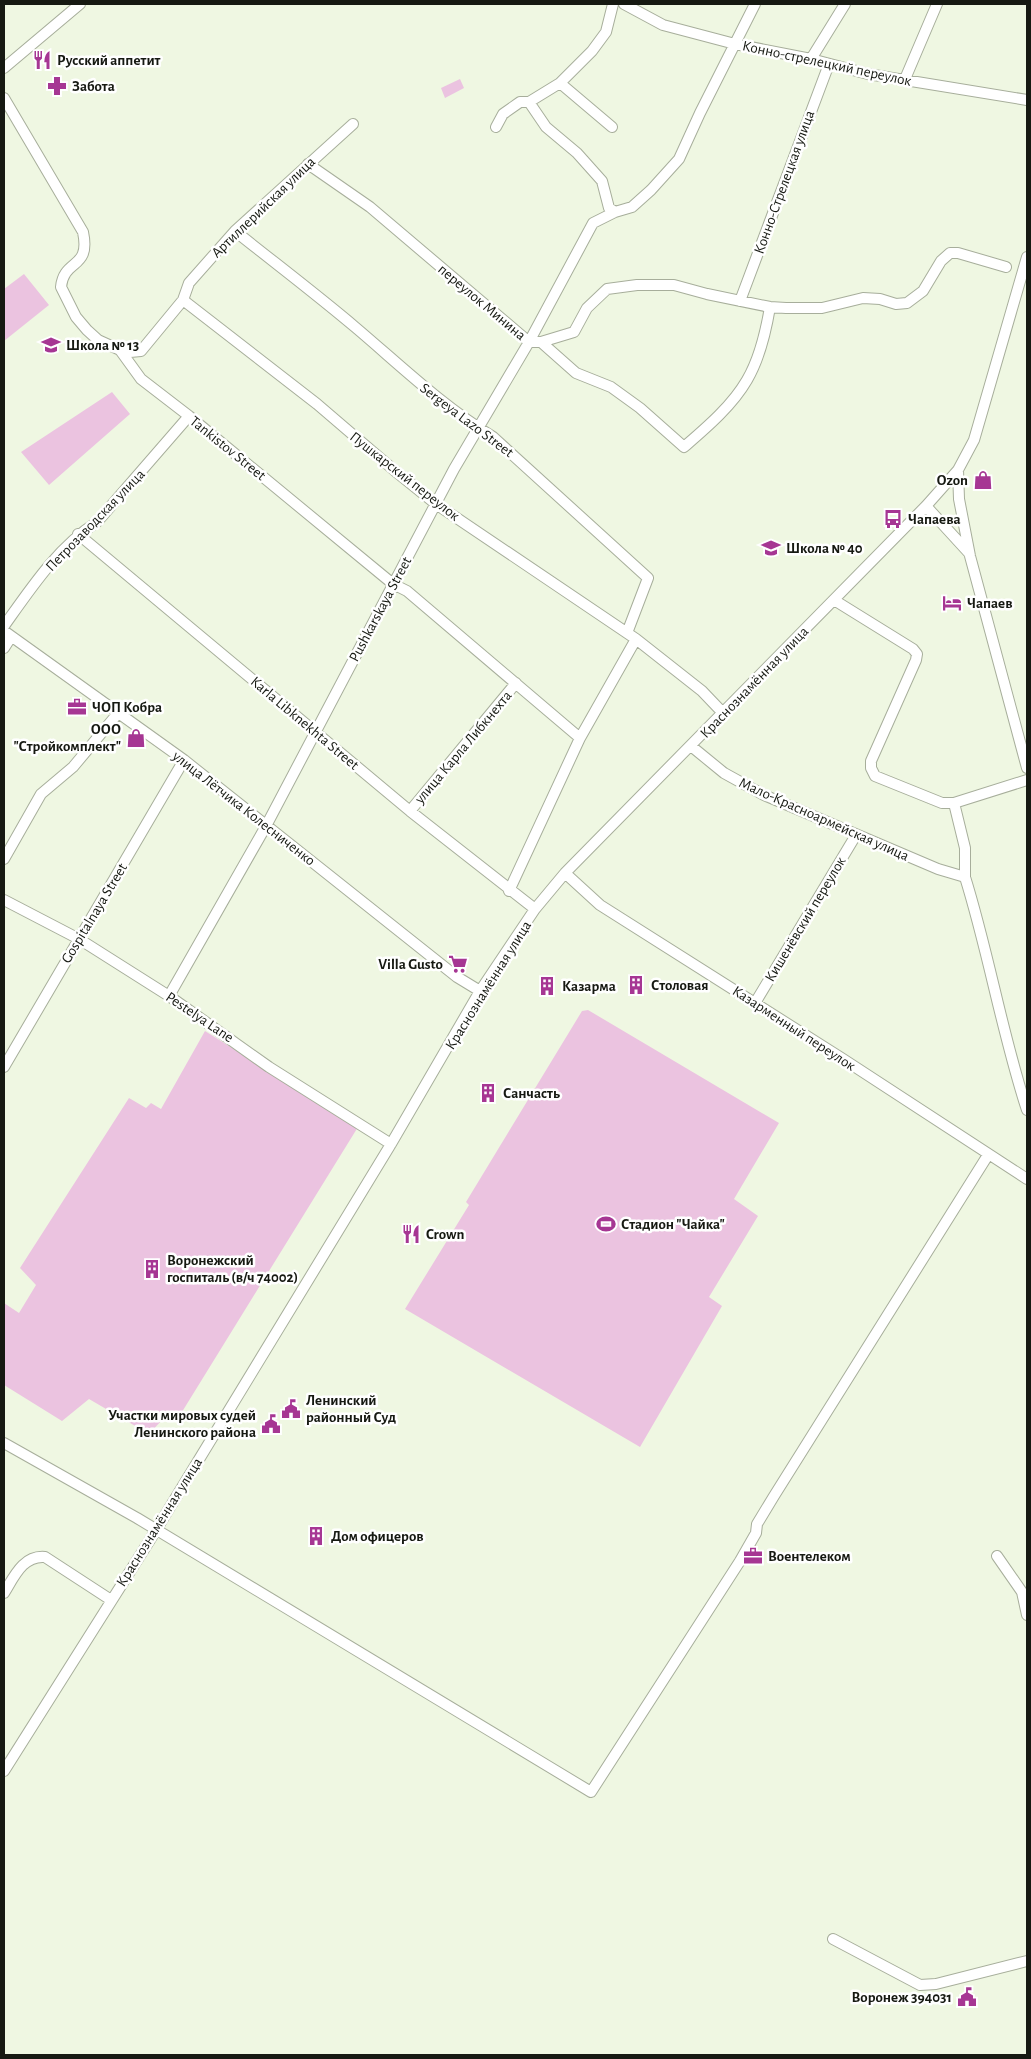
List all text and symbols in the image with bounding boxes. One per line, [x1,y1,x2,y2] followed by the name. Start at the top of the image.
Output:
[741,38,913,89] street label: Конно-стрелецкий переулок
[31,49,53,71] restaurant icon: Русский аппетит
[57,53,161,68] place label: Русский аппетит
[46,75,68,97] pharmacy icon: Забота
[72,79,115,94] place label: Забота
[751,108,817,256] street label: Конно-Стрелецкая улица
[209,154,318,261] street label: Артиллерийская улица
[435,262,528,343] street label: переулок Минина
[40,334,62,356] school or university icon: Школа № 13
[66,338,139,353] place label: Школа № 13
[417,381,516,460] street label: Sergeya Lazo Street
[187,413,269,484] street label: Tankistov Street
[347,429,462,524] street label: Пушкарский переулок
[43,466,148,574] street label: Петрозаводская улица
[972,469,994,491] shop icon: Ozon
[937,473,968,488] place label: Ozon
[882,508,904,530] bus stop icon: Чапаева
[908,512,961,527] place label: Чапаева
[760,537,782,559] school or university icon: Школа № 40
[786,541,863,556] place label: Школа № 40
[346,554,415,664] street label: Pushkarskaya Street
[941,592,963,614] hotel icon: Чапаев
[967,596,1012,611] place label: Чапаев
[697,624,811,741] street label: Краснознамённая улица
[248,674,362,773] street label: Karla Libknekhta Street
[411,688,515,807] street label: улица Карла Либкнехта
[66,696,88,718] office icon: ЧОП Кобра
[92,700,162,715] place label: ЧОП Кобра
[13,722,121,754] place label: ООО "Стройкомплект"
[125,727,147,749] shop icon: ООО "Стройкомплект"
[169,748,318,869] street label: улица Лётчика Колесниченко
[737,775,911,864] street label: Мало-Красноармейская улица
[762,854,849,984] street label: Кишенёвский переулок
[59,860,130,966] street label: Gospitalnaya Street
[443,918,534,1052] street label: Краснознамённая улица
[447,953,469,975] supermarket icon: Villa Gusto
[378,957,443,972] place label: Villa Gusto
[625,974,647,996] building icon: Столовая
[536,975,558,997] building icon: Казарма
[651,978,709,993] place label: Столовая
[562,979,616,994] place label: Казарма
[730,983,858,1074] street label: Казарменный переулок
[163,989,236,1046] street label: Pestelya Lane
[477,1082,499,1104] building icon: Санчасть
[503,1086,560,1101] place label: Санчасть
[595,1213,617,1235] sports icon: Стадион "Чайка"
[621,1217,725,1232] place label: Стадион "Чайка"
[400,1223,422,1245] restaurant icon: Crown
[426,1227,464,1242] place label: Crown
[167,1253,298,1285] place label: Воронежский госпиталь (в/ч 74002)
[141,1258,163,1280] building icon: Воронежский госпиталь (в/ч 74002)
[306,1393,396,1425] place label: Ленинский районный Суд
[280,1398,302,1420] public building icon: Ленинский районный Суд
[108,1408,256,1440] place label: Участки мировых судей Ленинского района
[260,1413,282,1435] public building icon: Участки мировых судей Ленинского района
[114,1455,205,1589] street label: Краснознамённая улица
[305,1525,327,1547] building icon: Дом офицеров
[331,1529,424,1544] place label: Дом офицеров
[742,1545,764,1567] office icon: Воентелеком
[768,1549,851,1564] place label: Воентелеком
[956,1986,978,2008] public building icon: Воронеж 394031
[852,1990,952,2005] place label: Воронеж 394031

